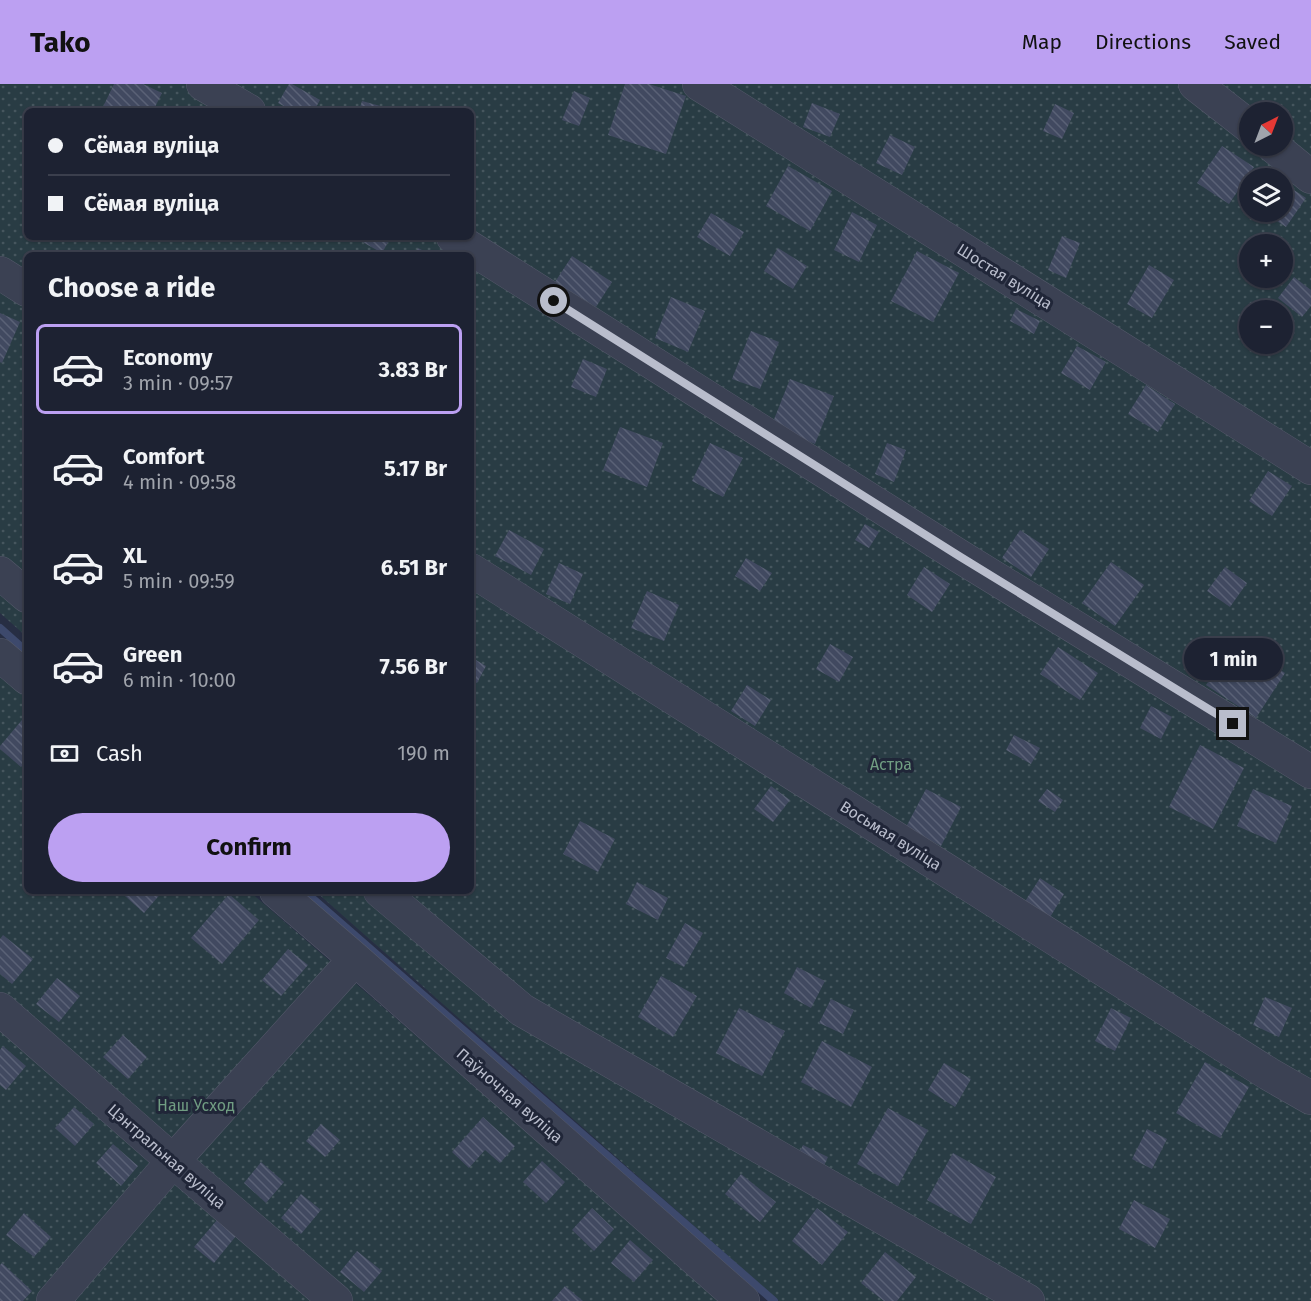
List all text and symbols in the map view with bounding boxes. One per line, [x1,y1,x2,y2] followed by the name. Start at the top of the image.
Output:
[30,26,91,59] text: Tako
[1022,29,1062,55] text: Map
[1095,29,1191,55] text: Directions
[1224,29,1281,55] text: Saved
[1239,102,1293,156] north arrow
[1239,102,1293,354] map controls
[84,132,219,159] text: Сёмая вуліца
[1239,168,1293,222] button: layers
[84,190,219,217] text: Сёмая вуліца
[1239,234,1293,288] button: +
[954,240,1056,313] street label: Шостая вуліца
[48,272,215,304] text: Choose a ride
[540,287,567,314] route start
[1239,300,1293,354] button: −
[51,342,105,396] icon: car
[123,344,212,371] text: Economy
[378,356,447,383] text: 3.83 Br
[123,371,233,395] text: 3 min · 09:57
[51,441,105,495] icon: car
[123,443,204,470] text: Comfort
[384,455,447,482] text: 5.17 Br
[123,470,236,494] text: 4 min · 09:58
[51,540,105,594] icon: car
[123,542,147,569] text: XL
[381,554,447,581] text: 6.51 Br
[123,569,235,593] text: 5 min · 09:59
[1184,637,1282,679] callout: 1 min
[51,639,105,693] icon: car
[123,641,182,668] text: Green
[1209,647,1258,671] text: 1 min
[379,653,447,680] text: 7.56 Br
[123,668,236,692] text: 6 min · 10:00
[1219,710,1246,737] route end
[48,737,81,770] icon: cash
[96,740,143,767] text: Cash
[397,741,450,765] text: 190 m
[870,755,912,774] park label: Астра
[837,797,945,874] street label: Восьмая вуліца
[48,813,450,882] button: Confirm
[453,1044,567,1147] street label: Паўночная вуліца
[157,1096,235,1115] park label: Наш Усход
[104,1100,230,1213] street label: Цэнтральная вуліца

